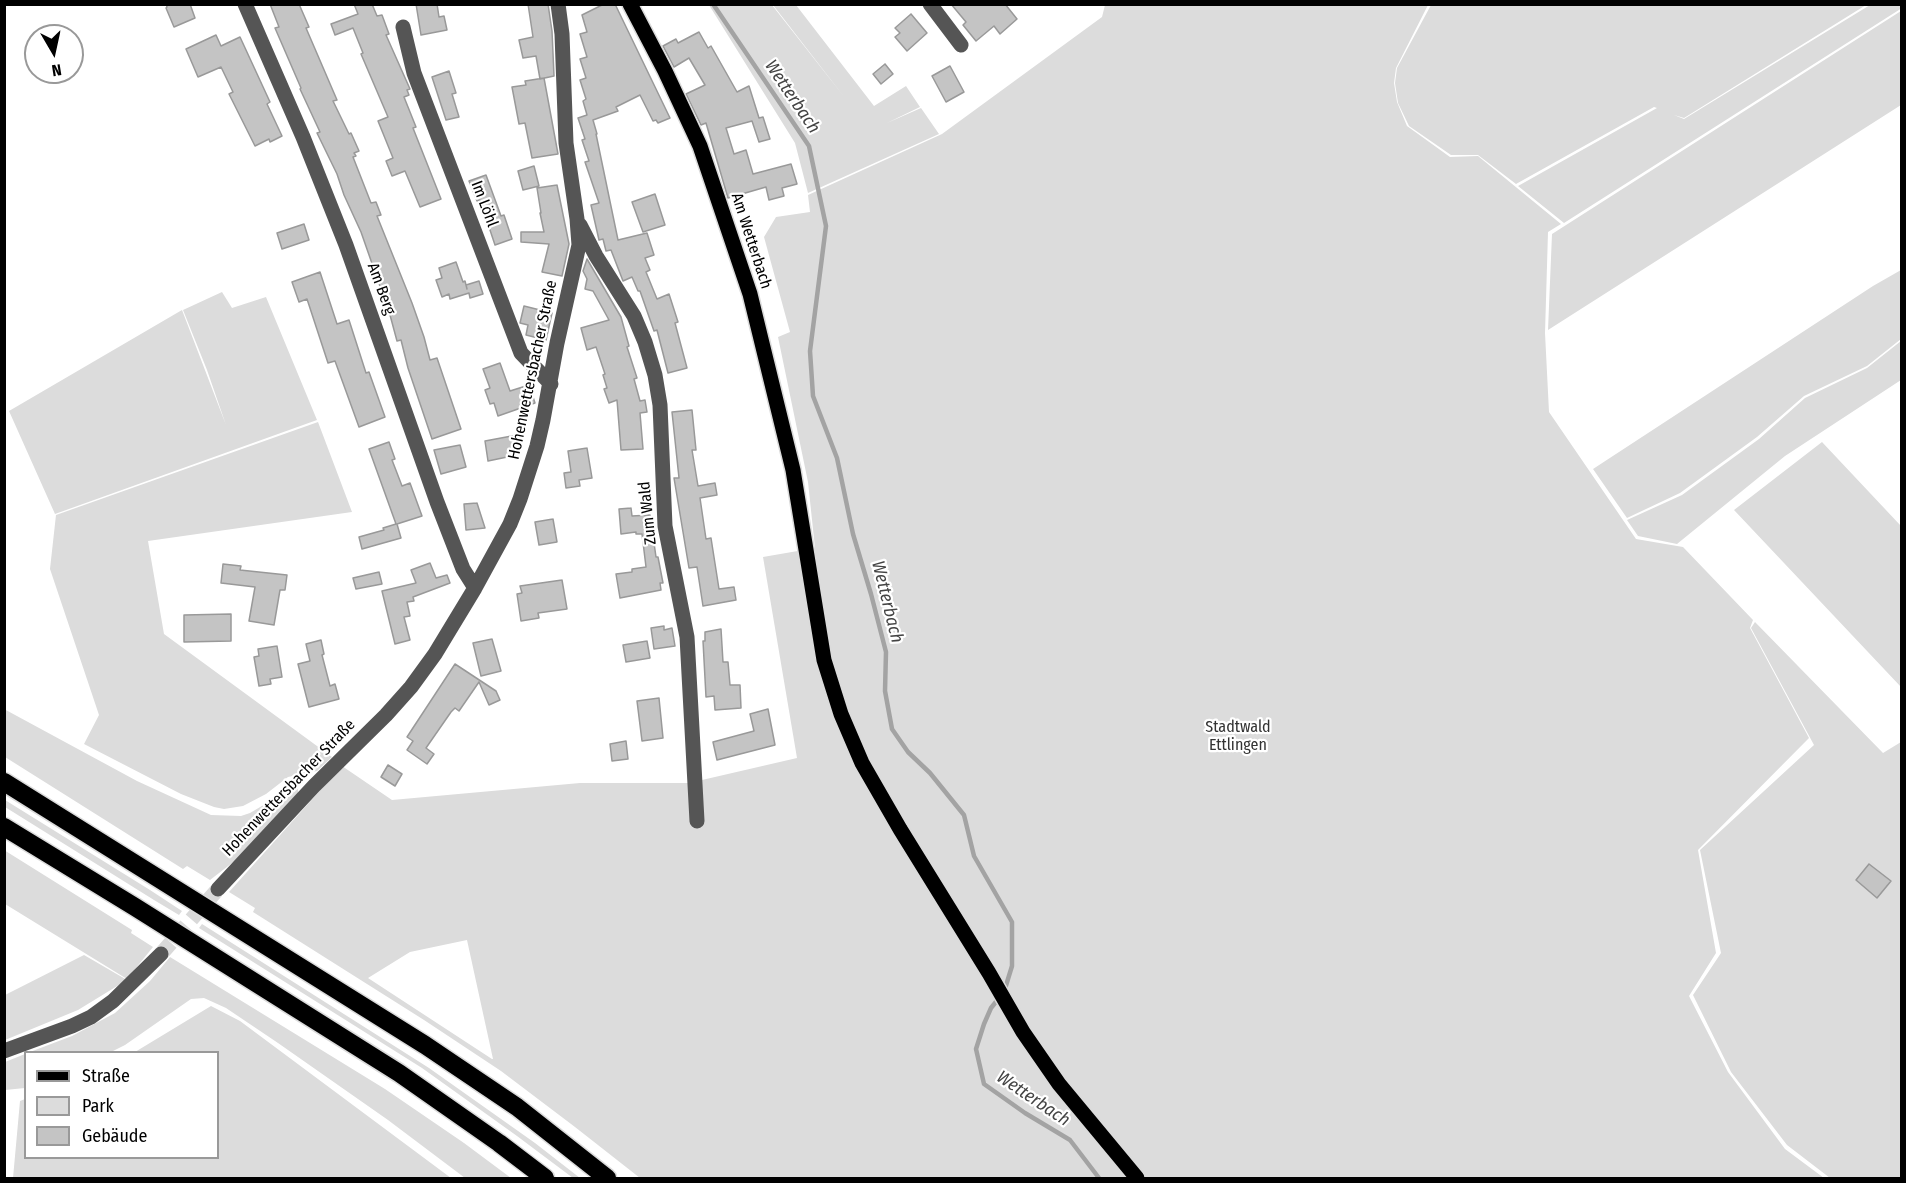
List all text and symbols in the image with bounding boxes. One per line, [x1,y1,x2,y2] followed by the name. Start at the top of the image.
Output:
[24,24,84,84] north arrow
[760,56,824,138] water label: Wetterbach
[50,60,63,80] text: N
[466,178,502,230] street label: Im Löhl
[727,191,775,291] street label: Am Wetterbach
[363,260,399,318] street label: Am Berg
[505,279,561,461] street label: Hohenwettersbacher Straße
[635,480,661,546] street label: Zum Wald
[866,559,908,645] water label: Wetterbach
[219,716,359,860] street label: Hohenwettersbacher Straße
[1205,718,1271,756] park label: Stadtwald Ettlingen
[24,1051,219,1159] legend
[82,1065,130,1087] text: Straße
[992,1067,1074,1131] water label: Wetterbach
[82,1095,114,1117] text: Park
[82,1125,147,1147] text: Gebäude

